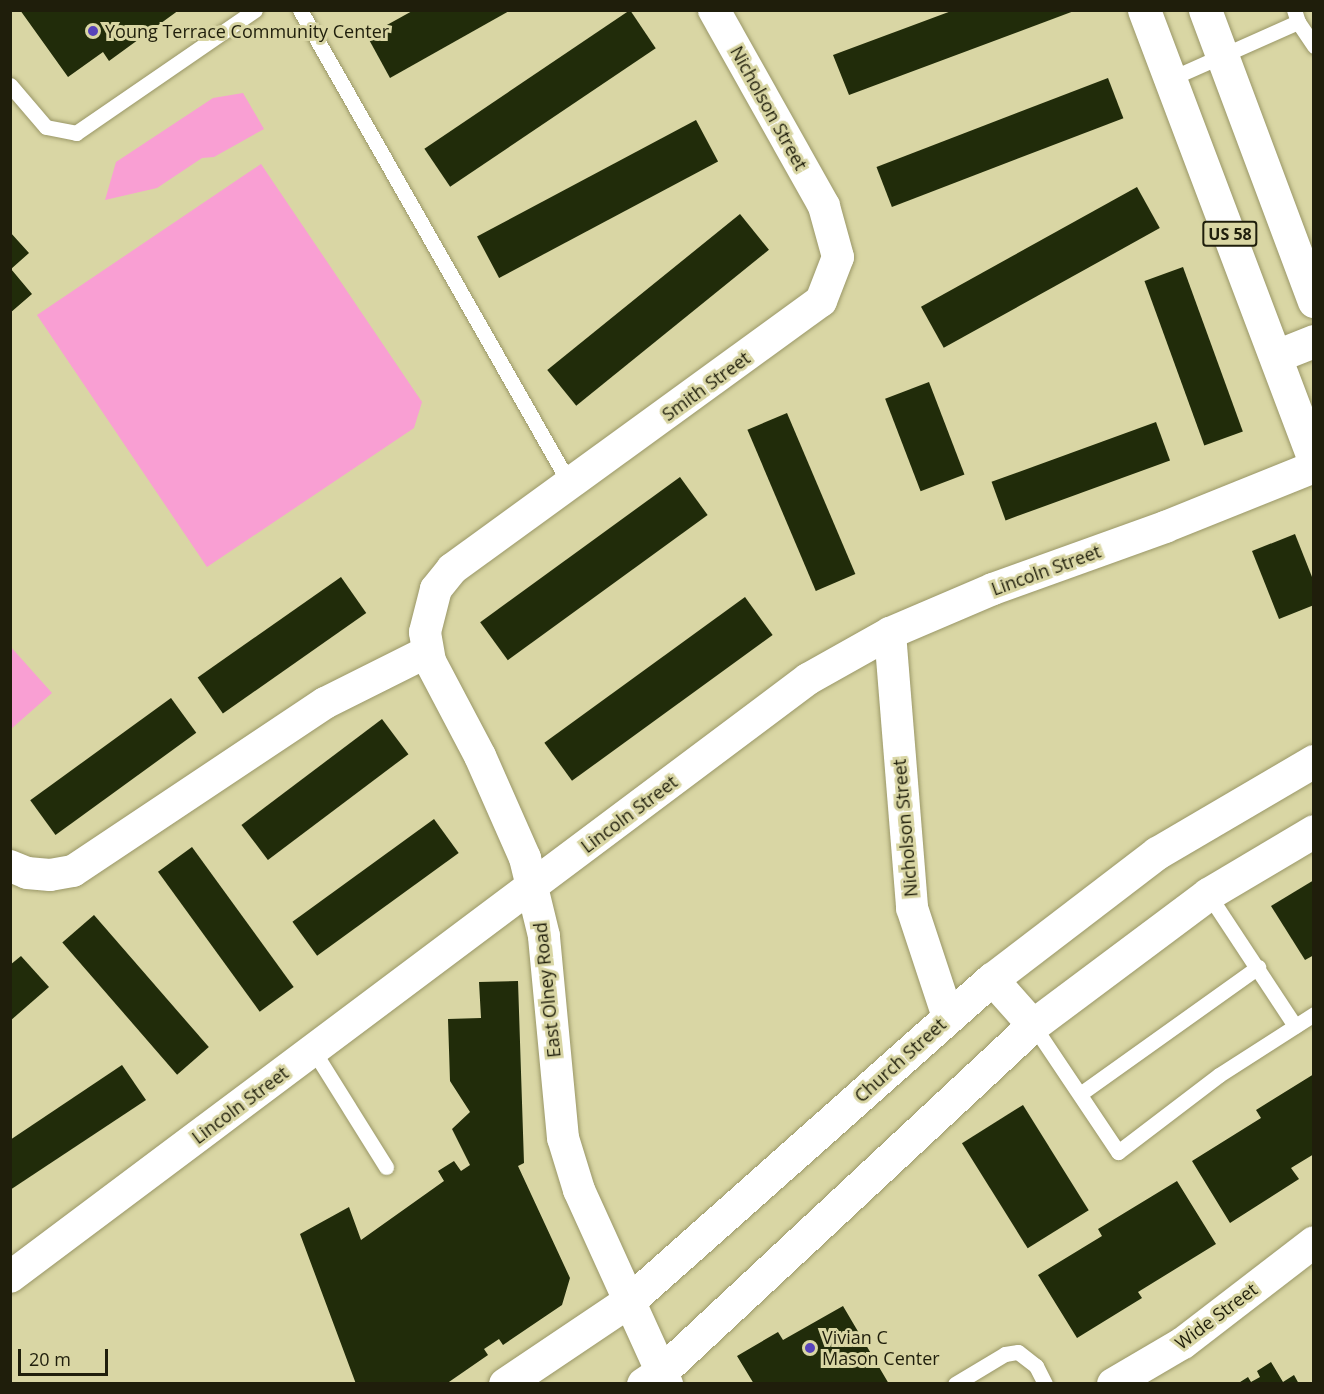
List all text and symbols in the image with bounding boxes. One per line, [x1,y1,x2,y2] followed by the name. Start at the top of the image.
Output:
[105,20,389,42] place label: Young Terrace Community Center
[86,24,100,38] marker: Young Terrace Community Center
[726,42,812,174] street label: Nicholson Street
[1202,221,1258,247] road number: US 58
[658,347,754,425] street label: Smith Street
[988,540,1104,600] street label: Lincoln Street
[888,758,922,898] street label: Nicholson Street
[577,771,681,857] street label: Lincoln Street
[529,921,565,1059] street label: East Olney Road
[850,1013,950,1107] street label: Church Street
[188,1062,292,1148] street label: Lincoln Street
[1171,1278,1261,1354] street label: Wide Street
[822,1327,940,1370] place label: Vivian C Mason Center
[21,1337,111,1375] scale bar
[803,1341,817,1355] marker: Vivian C Mason Center
[29,1347,71,1371] text: 20 m

